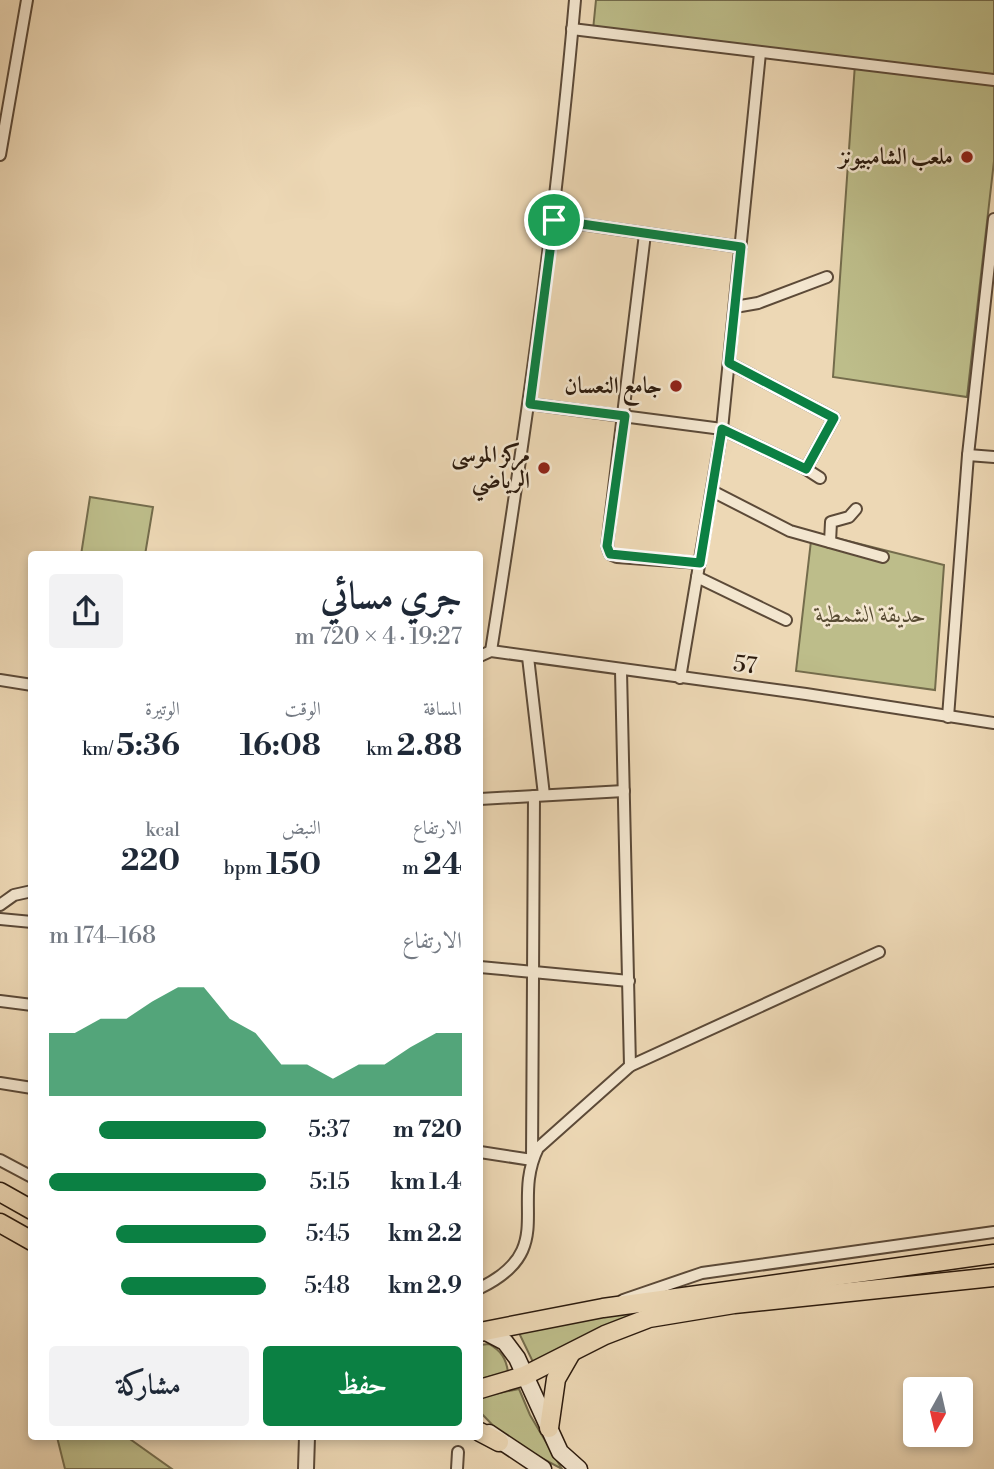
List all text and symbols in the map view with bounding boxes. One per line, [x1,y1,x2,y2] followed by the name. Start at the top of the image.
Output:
[836,143,953,171] place label: ملعب الشامبيونز
[959,149,975,165] marker: ملعب الشامبيونز
[524,190,584,250] pin
[535,201,573,239] icon: arrive
[564,372,662,407] place label: جامع النعسان
[668,378,684,394] marker: جامع النعسان
[451,441,530,502] place label: مركز الموسى الرياضي
[536,460,552,476] marker: مركز الموسى الرياضي
[321,573,462,620] text: جري مسائي
[49,574,123,648] button: share
[813,601,927,629] park label: حديقة الشمطية
[295,623,462,651] text: 19:27 · 4 × 720 m
[732,650,759,680] street label: 57
[145,697,180,721] text: الوتيرة
[285,697,321,721] text: الوقت
[423,697,462,721] text: المسافة
[116,727,180,765] text: 5:36
[240,727,321,765] text: 16:08
[397,727,462,765] text: 2.88
[82,737,116,761] text: /km
[366,737,397,761] text: km
[282,816,321,840] text: النبض
[413,816,462,840] text: الارتفاع
[146,818,180,842] text: kcal
[121,842,180,880] text: 220
[266,846,321,884] text: 150
[423,846,462,884] text: 24
[224,856,266,880] text: bpm
[402,856,423,880] text: m
[49,922,156,950] text: 168–174 m
[402,927,462,955] text: الارتفاع
[308,1116,350,1144] text: 5:37
[393,1116,462,1144] text: 720 m
[310,1168,350,1196] text: 5:15
[390,1168,462,1196] text: 1.4 km
[306,1220,350,1248] text: 5:45
[388,1220,462,1248] text: 2.2 km
[304,1272,350,1300] text: 5:48
[388,1272,462,1300] text: 2.9 km
[49,1346,249,1426] button: مشاركة
[263,1346,462,1426] button: حفظ
[903,1377,973,1447] north arrow
[903,1377,973,1447] map controls

